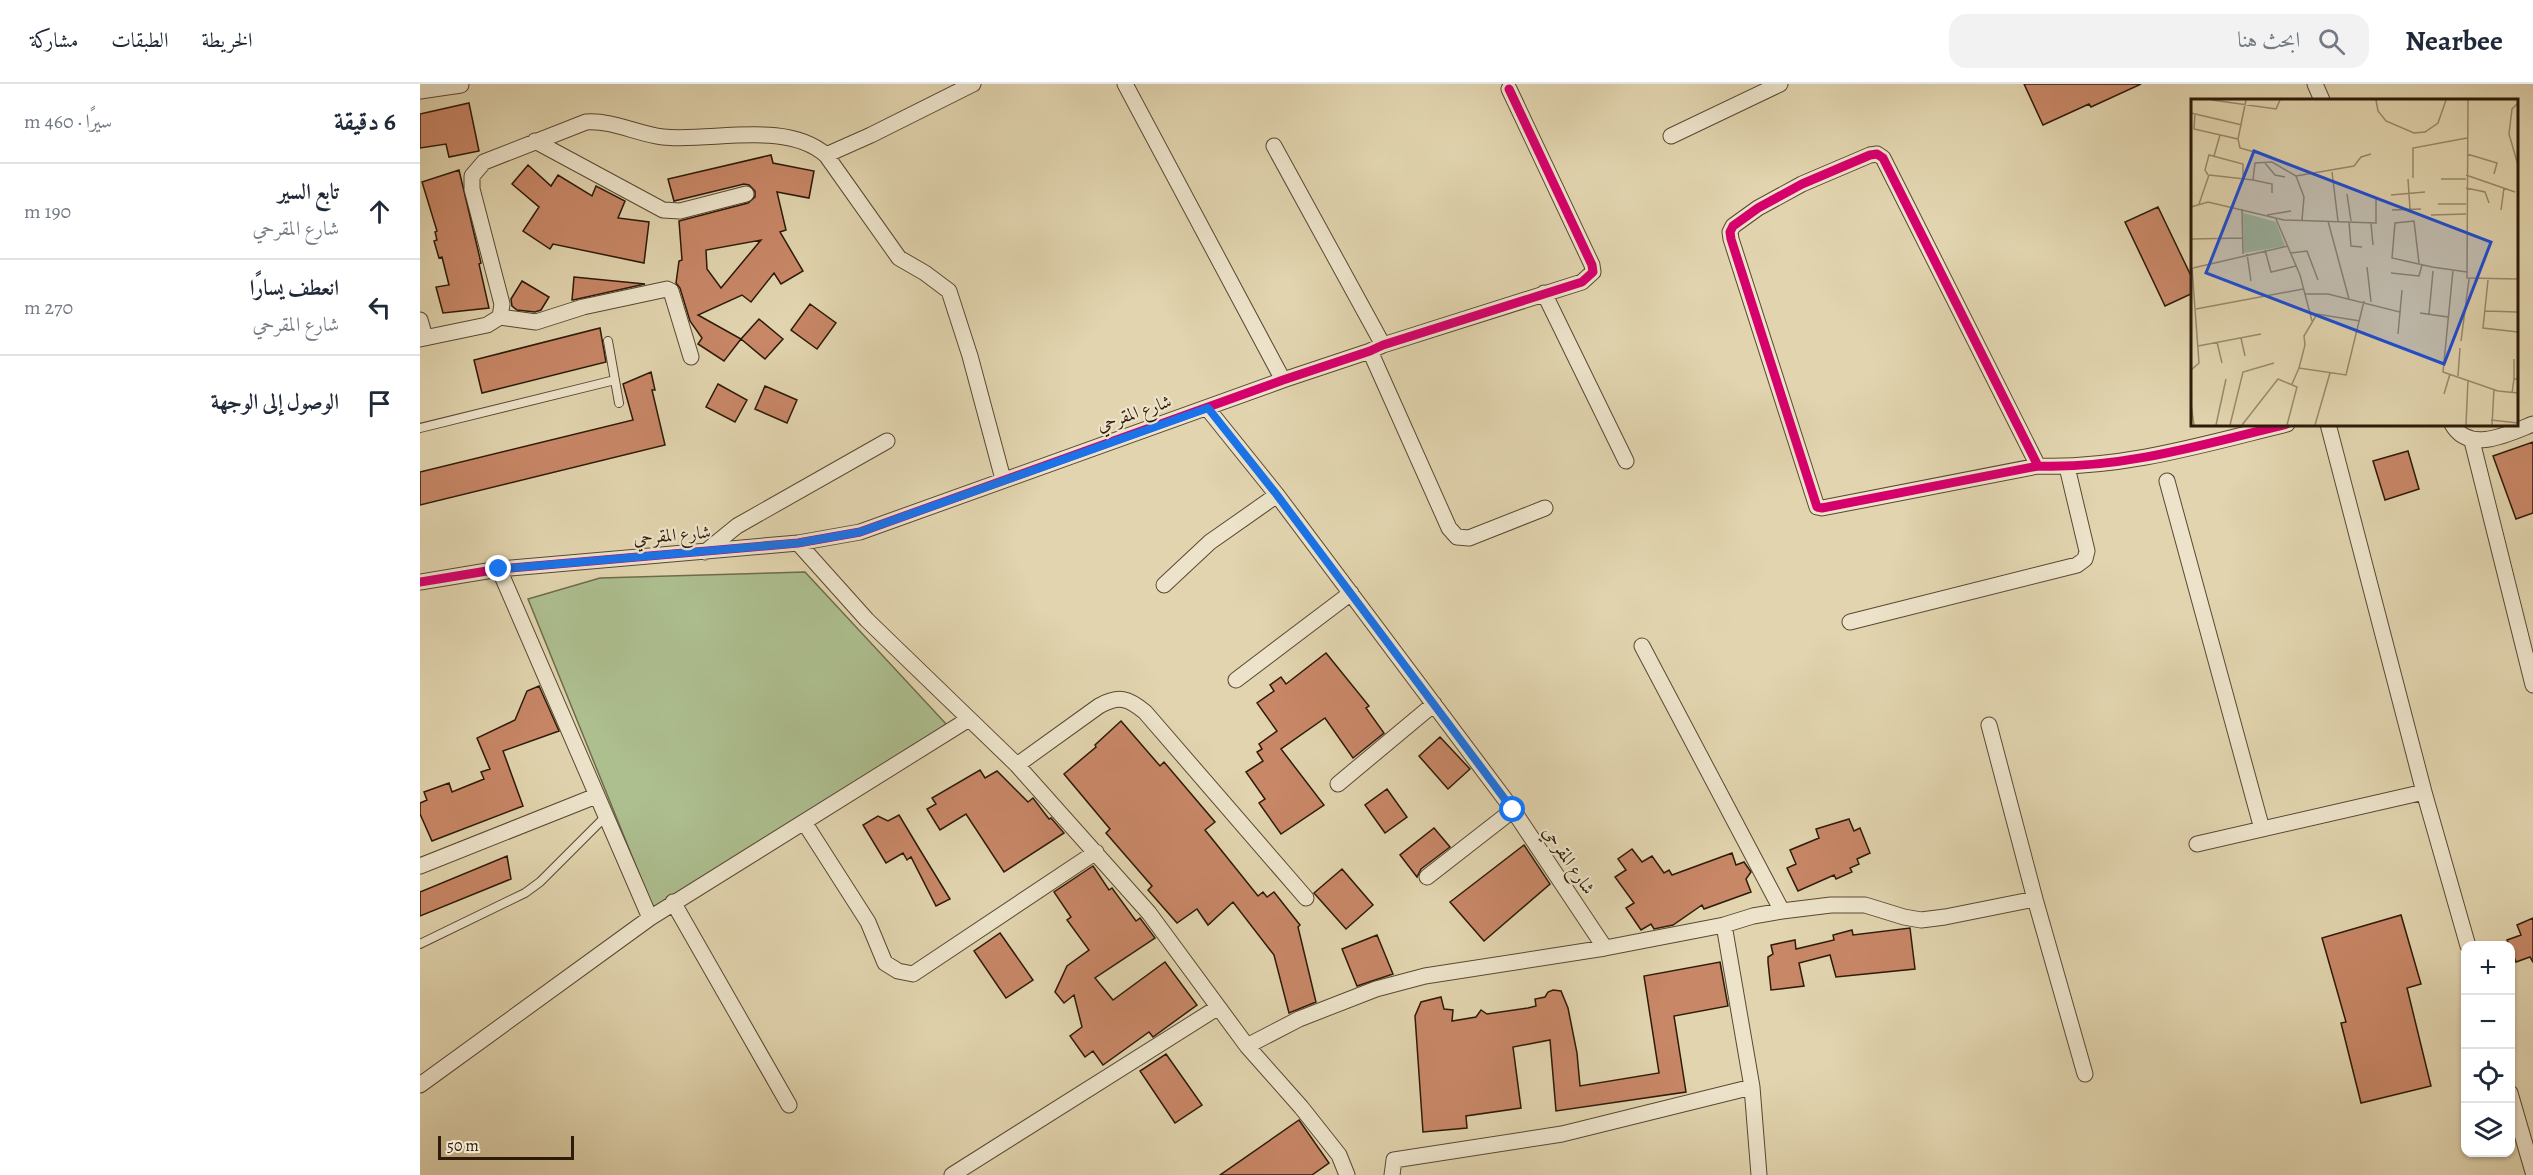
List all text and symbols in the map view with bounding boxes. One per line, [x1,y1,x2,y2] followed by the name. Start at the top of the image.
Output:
[1949,14,2369,68] search box
[2405,22,2503,60] text: Nearbee
[2237,25,2300,55] text: ابحث هنا
[2315,25,2348,58] icon: search
[30,26,78,54] text: مشاركة
[111,26,168,54] text: الطبقات
[201,26,253,54] text: الخريطة
[2191,99,2518,426] inset map
[334,104,396,139] text: 6 دقيقة
[24,108,112,135] text: سيرًا · 460 m
[278,177,339,207] text: تابع السير
[363,195,396,228] icon: ahead
[24,198,71,225] text: 190 m
[253,215,339,242] text: شارع المقرحي
[250,273,339,303] text: انعطف يسارًا
[363,291,396,324] icon: left
[24,294,73,321] text: 270 m
[253,311,339,338] text: شارع المقرحي
[211,387,339,417] text: الوصول إلى الوجهة
[363,387,396,420] icon: arrive
[1093,389,1176,440] street label: شارع المقرحي
[632,520,712,553] street label: شارع المقرحي
[485,555,511,581] route end
[1499,796,1525,822] route start
[1535,821,1601,901] street label: شارع المقرحي
[2461,941,2515,1157] map controls
[2461,941,2515,995] button: +
[2461,995,2515,1049] button: −
[2461,1049,2515,1103] button: locate
[2461,1103,2515,1157] button: layers
[438,1133,574,1160] scale bar
[447,1135,479,1157] text: 50 m

